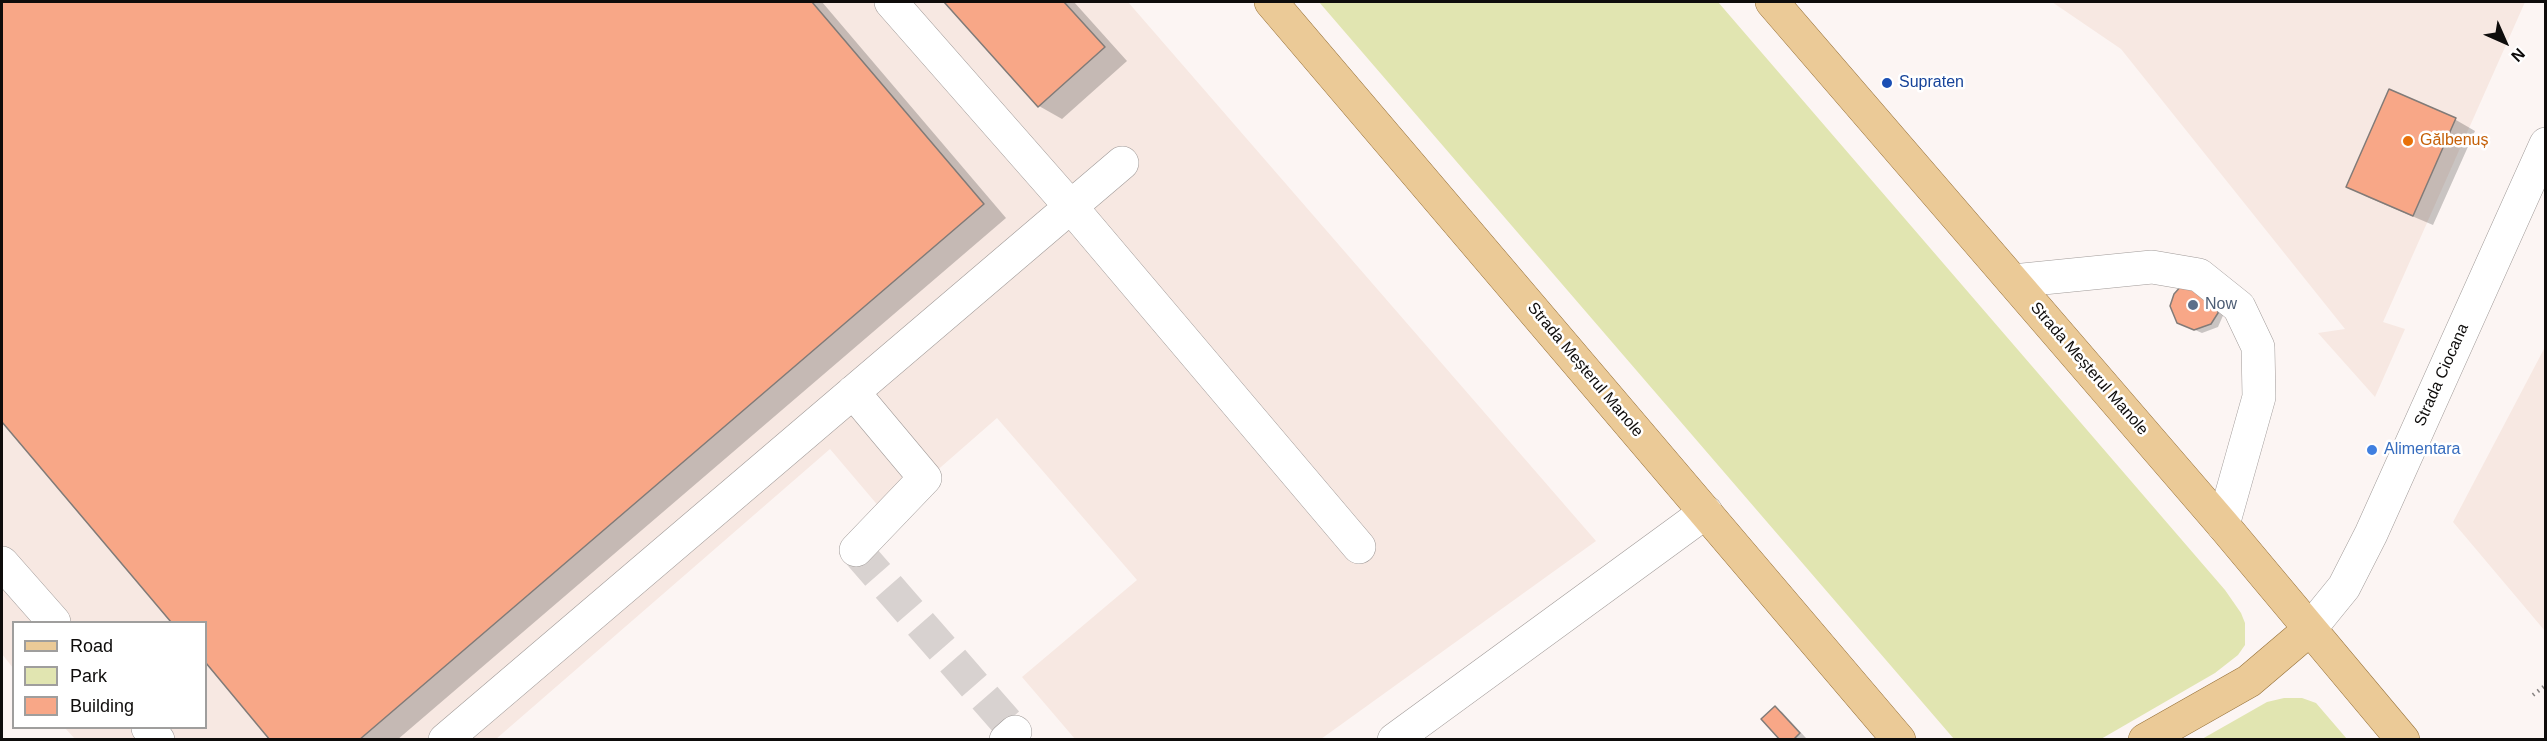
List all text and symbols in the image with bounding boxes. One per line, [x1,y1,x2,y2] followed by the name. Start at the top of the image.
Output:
[2475,12,2535,72] north arrow
[2508,45,2528,65] text: N
[1899,73,1964,93] place label: Supraten
[1880,76,1894,90] marker: Supraten
[2420,131,2488,151] place label: Gălbenuș
[2401,134,2415,148] marker: Gălbenuș
[2205,295,2237,315] place label: Now
[2186,298,2200,312] marker: Now
[1523,299,1647,441] street label: Strada Meșterul Manole
[2026,299,2152,439] street label: Strada Meșterul Manole
[2411,321,2473,429] street label: Strada Ciocana
[2384,440,2460,460] place label: Alimentara
[2365,443,2379,457] marker: Alimentara
[12,621,207,729] legend
[70,636,113,656] text: Road
[70,666,107,686] text: Park
[70,696,134,716] text: Building

